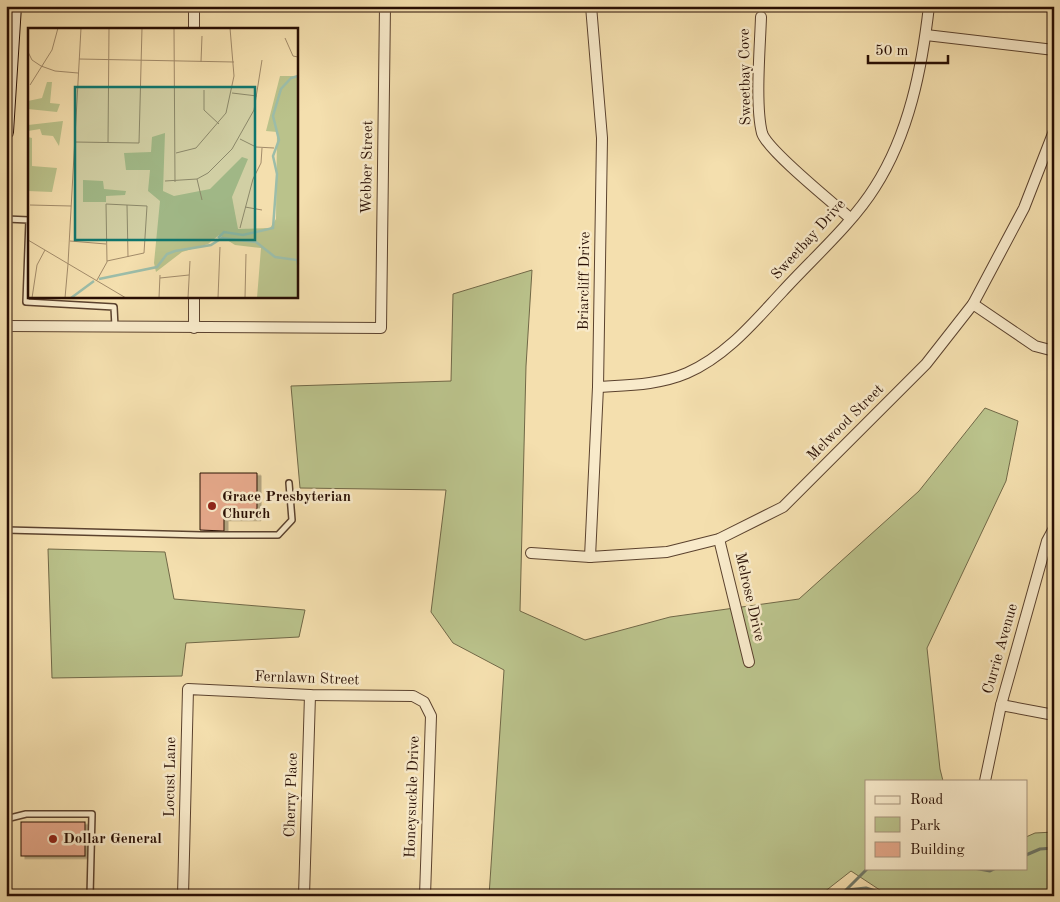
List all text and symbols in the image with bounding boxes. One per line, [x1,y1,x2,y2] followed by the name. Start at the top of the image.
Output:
[28,28,298,298] inset map
[738,28,754,126] street label: Sweetbay Cove
[868,32,948,64] scale bar
[875,44,909,59] text: 50 m
[360,120,376,214] street label: Webber Street
[769,197,849,283] street label: Sweetbay Drive
[577,231,593,331] street label: Briarcliff Drive
[805,382,887,464] street label: Melwood Street
[222,490,351,522] place label: Grace Presbyterian Church
[206,500,218,512] marker: Grace Presbyterian Church
[731,551,767,643] street label: Melrose Drive
[981,602,1021,696] street label: Currie Avenue
[254,670,360,688] street label: Fernlawn Street
[403,736,423,858] street label: Honeysuckle Drive
[163,737,179,817] street label: Locust Lane
[283,752,301,838] street label: Cherry Place
[865,780,1028,870] legend
[910,793,944,808] text: Road
[910,819,941,834] text: Park
[63,832,162,847] place label: Dollar General
[47,833,59,845] marker: Dollar General
[910,843,965,858] text: Building

